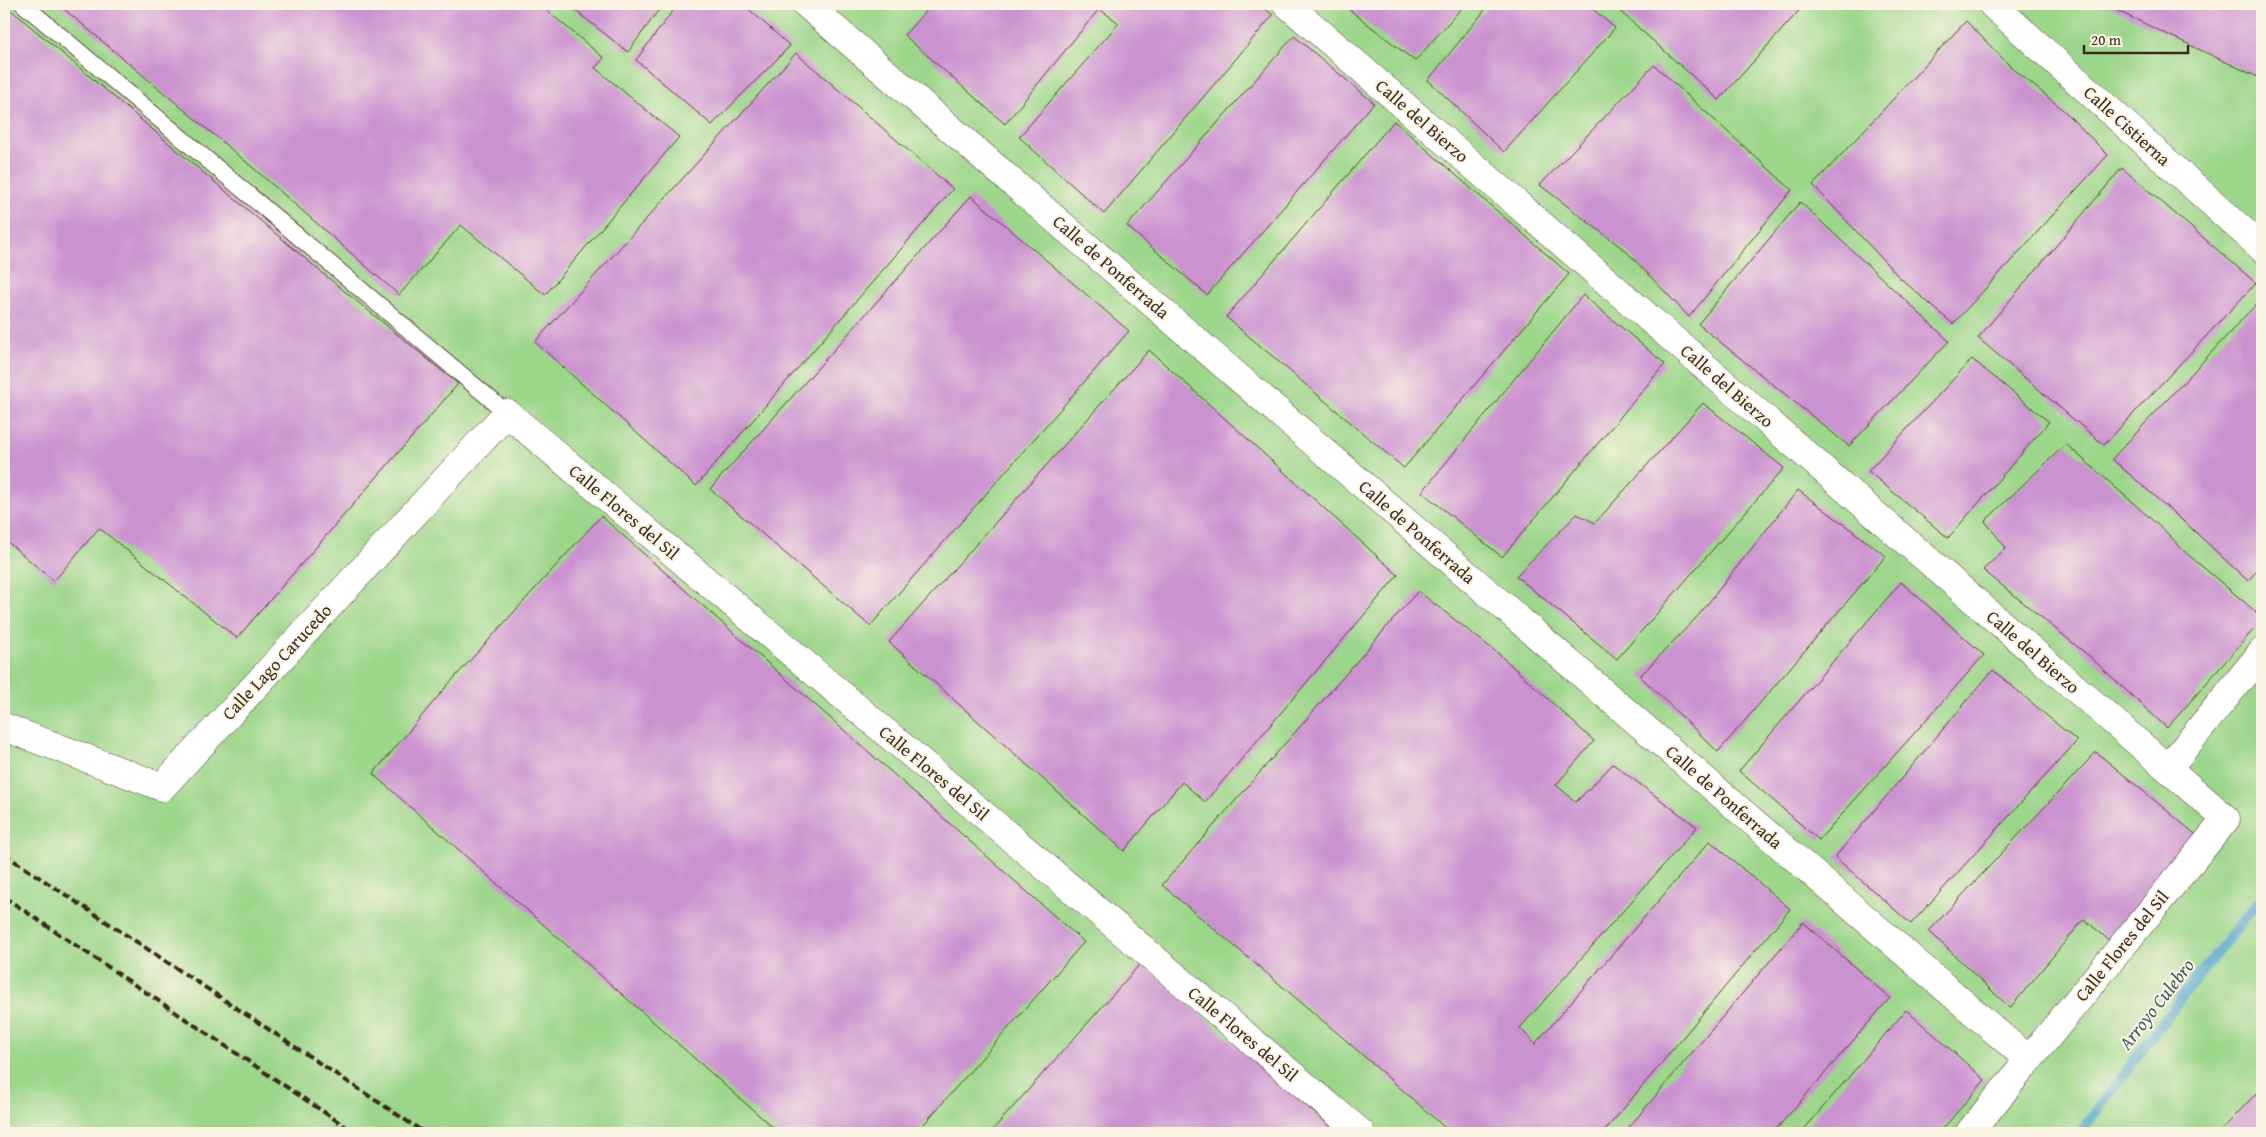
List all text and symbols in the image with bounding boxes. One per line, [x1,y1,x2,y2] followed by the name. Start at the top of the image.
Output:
[2084,22,2187,54] scale bar
[2091,29,2122,50] text: 20 m
[1370,72,1475,169] street label: Calle del Bierzo
[2078,79,2177,172] street label: Calle Cistierna
[1047,208,1176,325] street label: Calle de Ponferrada
[1675,337,1780,434] street label: Calle del Bierzo
[563,457,685,566] street label: Calle Flores del Sil
[1353,473,1482,590] street label: Calle de Ponferrada
[215,597,338,726] street label: Calle Lago Carucedo
[1981,603,2086,700] street label: Calle del Bierzo
[873,718,995,827] street label: Calle Flores del Sil
[1660,738,1789,855] street label: Calle de Ponferrada
[2068,884,2175,1007] street label: Calle Flores del Sil
[2111,952,2201,1056] water label: Arroyo Culebro
[1182,979,1304,1088] street label: Calle Flores del Sil

